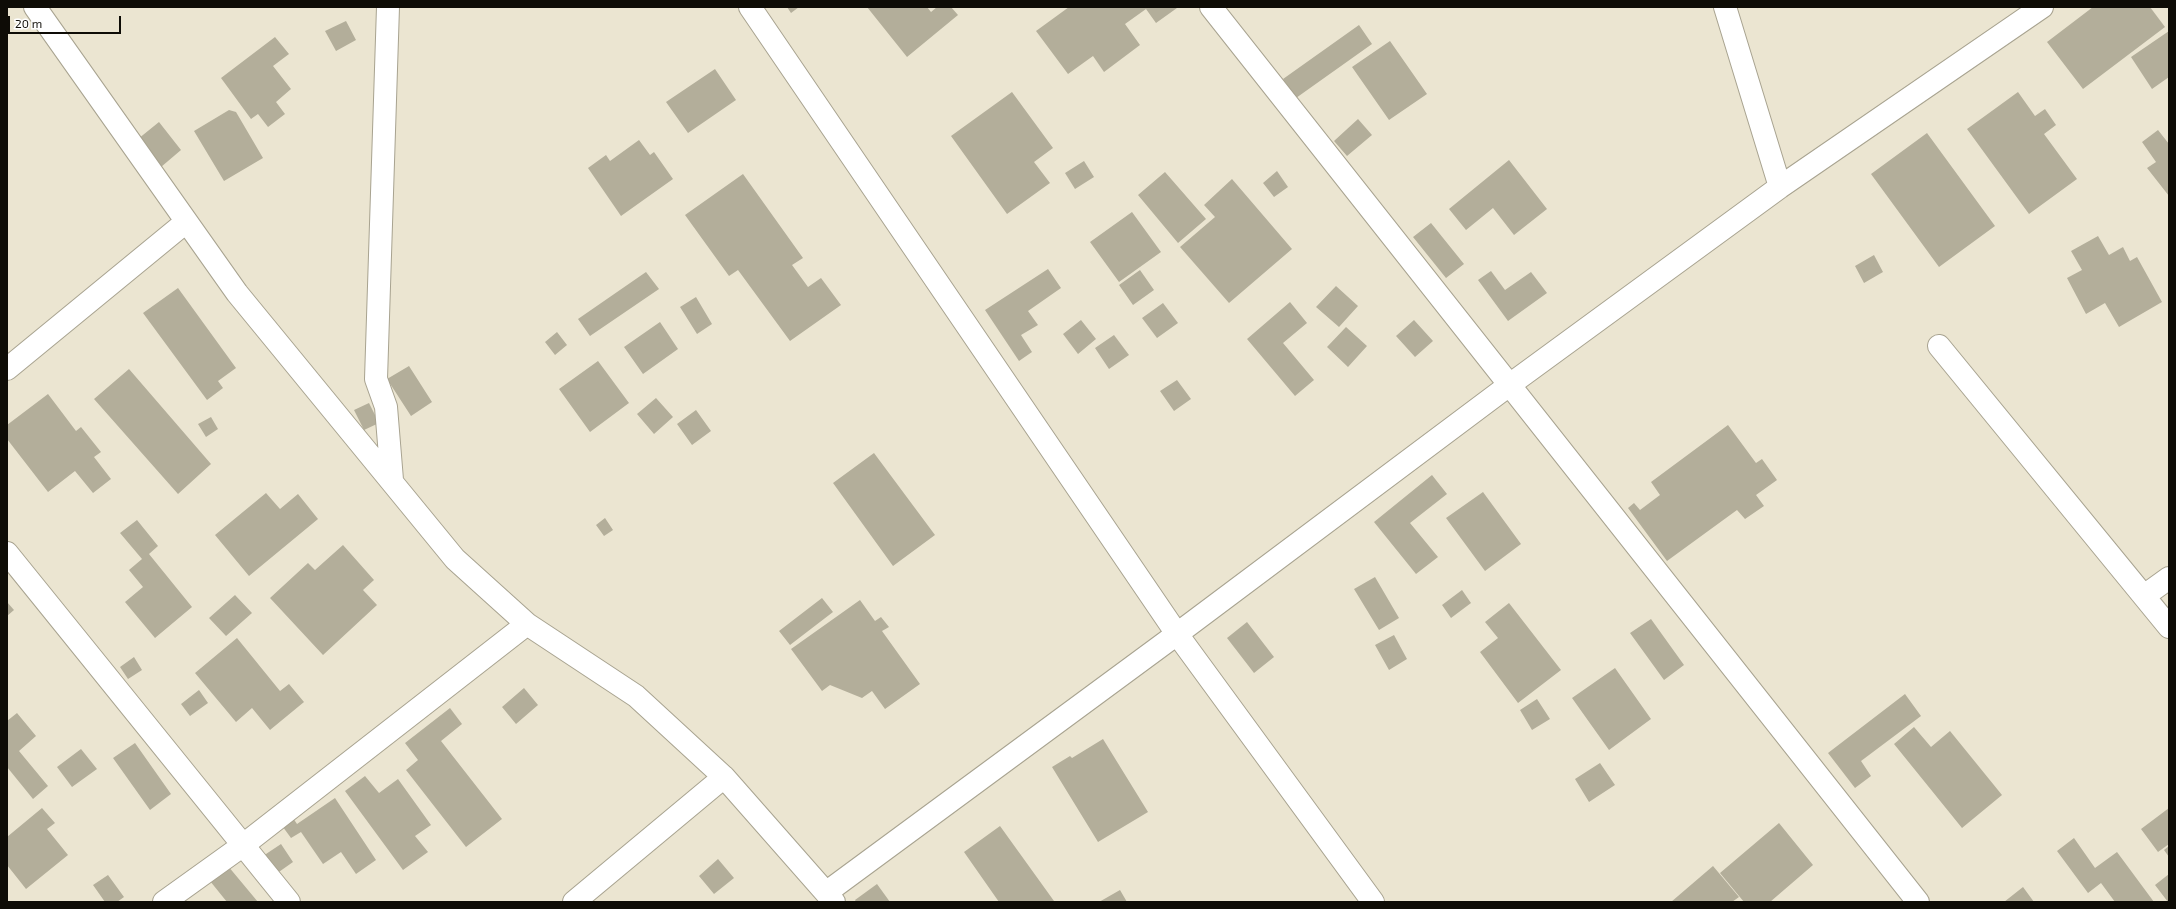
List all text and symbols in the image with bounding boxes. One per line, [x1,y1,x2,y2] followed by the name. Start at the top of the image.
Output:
[10,8,123,34] scale bar
[15,16,42,30] text: 20 m

